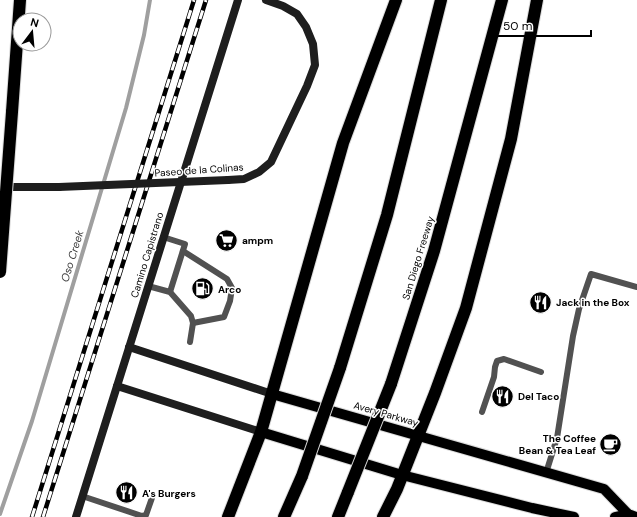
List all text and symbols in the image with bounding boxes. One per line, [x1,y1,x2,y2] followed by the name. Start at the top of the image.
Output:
[12,12,52,52] north arrow
[497,12,591,38] scale bar
[29,15,41,30] text: N
[503,18,532,34] text: 50 m
[154,160,244,180] street label: Paseo de la Colinas
[128,210,166,299] street label: Camino Capistrano
[399,214,437,301] street label: San Diego Freeway
[214,227,240,253] supermarket icon: ampm
[57,228,87,284] water label: Oso Creek
[242,234,273,247] place label: ampm
[190,276,216,302] fuel station icon: Arco
[218,283,241,296] place label: Arco
[527,289,553,315] restaurant icon: Jack in the Box
[556,296,630,309] place label: Jack in the Box
[489,383,515,409] restaurant icon: Del Taco
[518,390,559,403] place label: Del Taco
[352,399,420,430] street label: Avery Parkway
[598,431,624,457] cafe icon: The Coffee Bean & Tea Leaf
[519,432,596,457] place label: The Coffee Bean & Tea Leaf
[113,480,139,506] restaurant icon: A's Burgers
[142,487,196,500] place label: A's Burgers

